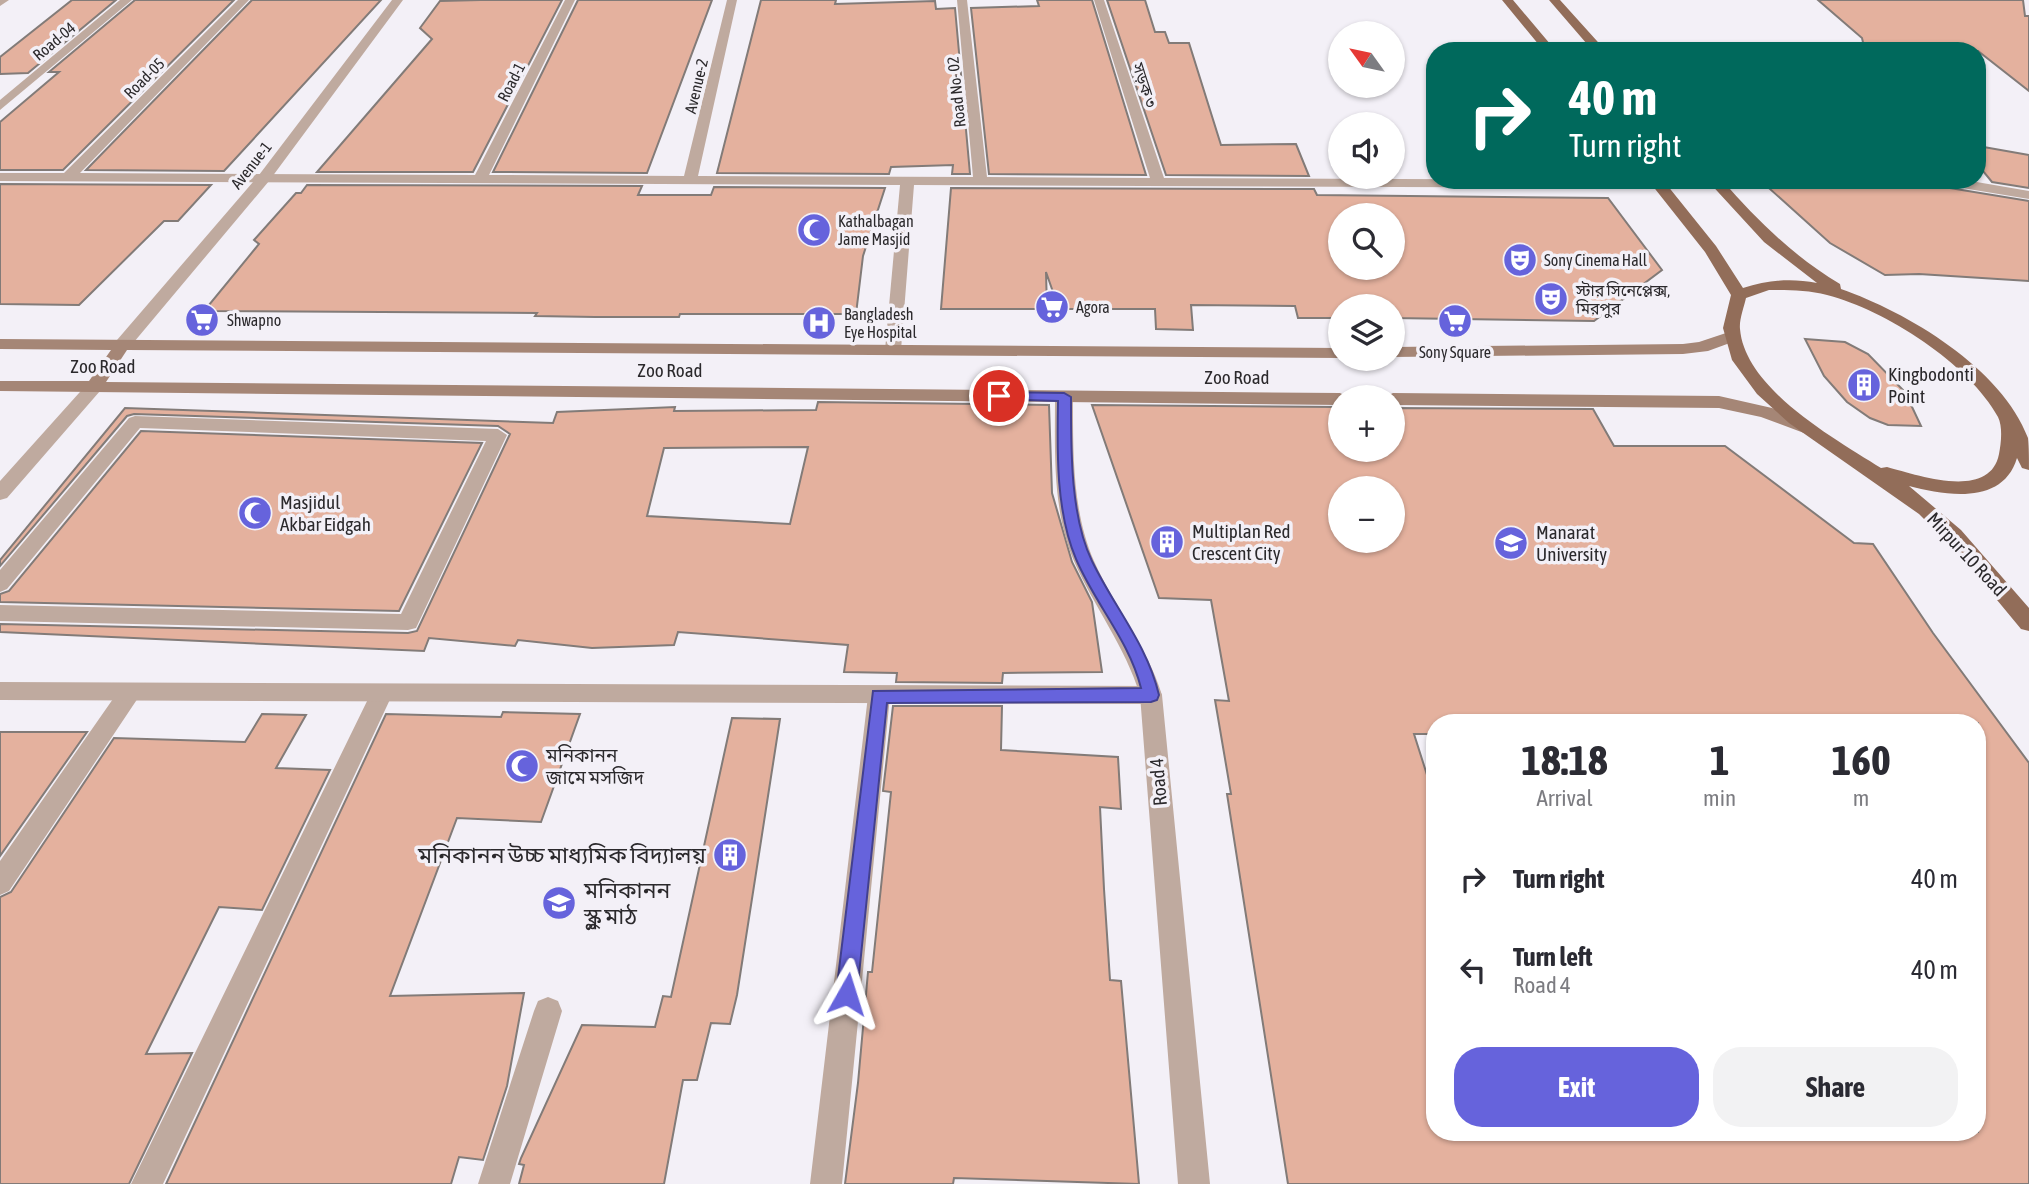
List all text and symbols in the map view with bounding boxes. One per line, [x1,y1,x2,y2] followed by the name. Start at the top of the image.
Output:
[29,18,79,64] street label: Road-04
[1328,21,1405,98] north arrow
[1328,21,1405,553] map controls
[120,54,168,102] street label: Road-05
[943,56,969,128] street label: Road No- 02
[681,57,711,115] street label: Avenue-2
[1129,59,1161,110] street label: সড়ক ৩
[494,60,528,104] street label: Road-1
[1569,69,1657,125] text: 40 m
[1454,70,1545,161] icon: right
[1328,112,1405,189] button: sound
[1569,127,1682,164] text: Turn right
[227,138,275,192] street label: Avenue-1
[1328,203,1405,280] button: search
[795,211,833,249] mosque icon: Kathalbagan Jame Masjid
[838,212,914,249] place label: Kathalbagan Jame Masjid
[1501,241,1539,279] theatre icon: Sony Cinema Hall
[1544,251,1648,270] place label: Sony Cinema Hall
[1532,280,1570,318] theatre icon: স্টার সিনেপ্লেক্স, মিরপুর
[1575,281,1670,318] place label: স্টার সিনেপ্লেক্স, মিরপুর
[1033,288,1071,326] supermarket icon: Agora
[1328,294,1405,371] button: layers
[1076,298,1110,317] place label: Agora
[183,301,221,339] supermarket icon: Shwapno
[1436,302,1474,340] supermarket icon: Sony Square
[800,304,838,342] hospital icon: Bangladesh Eye Hospital
[844,305,917,342] place label: Bangladesh Eye Hospital
[227,311,281,330] place label: Shwapno
[1419,343,1491,362] place label: Sony Square
[70,355,136,377] street label: Zoo Road
[637,359,703,381] street label: Zoo Road
[1888,363,1974,407] place label: Kingbodonti Point
[969,366,1029,426] pin
[1204,366,1270,388] street label: Zoo Road
[1845,366,1883,404] building icon: Kingbodonti Point
[980,377,1018,415] icon: arrive
[1328,385,1405,462] button: +
[1328,476,1405,553] button: −
[280,491,371,535] place label: Masjidul Akbar Eidgah
[236,494,274,532] mosque icon: Masjidul Akbar Eidgah
[1923,508,2011,600] street label: Mirpur 10 Road
[1192,520,1291,564] place label: Multiplan Red Crescent City
[1536,521,1607,565] place label: Manarat University
[1148,523,1186,561] building icon: Multiplan Red Crescent City
[1492,524,1530,562] school or university icon: Manarat University
[1521,736,1608,784] text: 18:18
[1710,736,1729,784] text: 1
[1831,736,1891,784] text: 160
[545,744,644,788] place label: মনিকানন জামে মসজিদ
[503,747,541,785] mosque icon: মনিকানন জামে মসজিদ
[1145,757,1171,807] street label: Road 4
[1536,785,1593,811] text: Arrival
[1703,785,1736,811] text: min
[1853,785,1869,811] text: m
[711,836,749,874] building icon: মনিকানন উচ্চ মাধ্যমিক বিদ্যালয়
[417,842,707,868] place label: মনিকানন উচ্চ মাধ্যমিক বিদ্যালয়
[1454,860,1492,898] icon: right
[1513,864,1604,894] text: Turn right
[1911,864,1958,894] text: 40 m
[583,877,672,931] place label: মনিকানন স্কুল মাঠ
[540,884,578,922] school or university icon: মনিকানন স্কুল মাঠ
[1513,942,1593,972] text: Turn left
[1454,951,1492,989] icon: left
[1911,955,1958,985] text: 40 m
[810,957,884,1031] position arrow
[1513,972,1571,998] text: Road 4
[1454,1047,1699,1127] button: Exit
[1713,1047,1958,1127] button: Share

